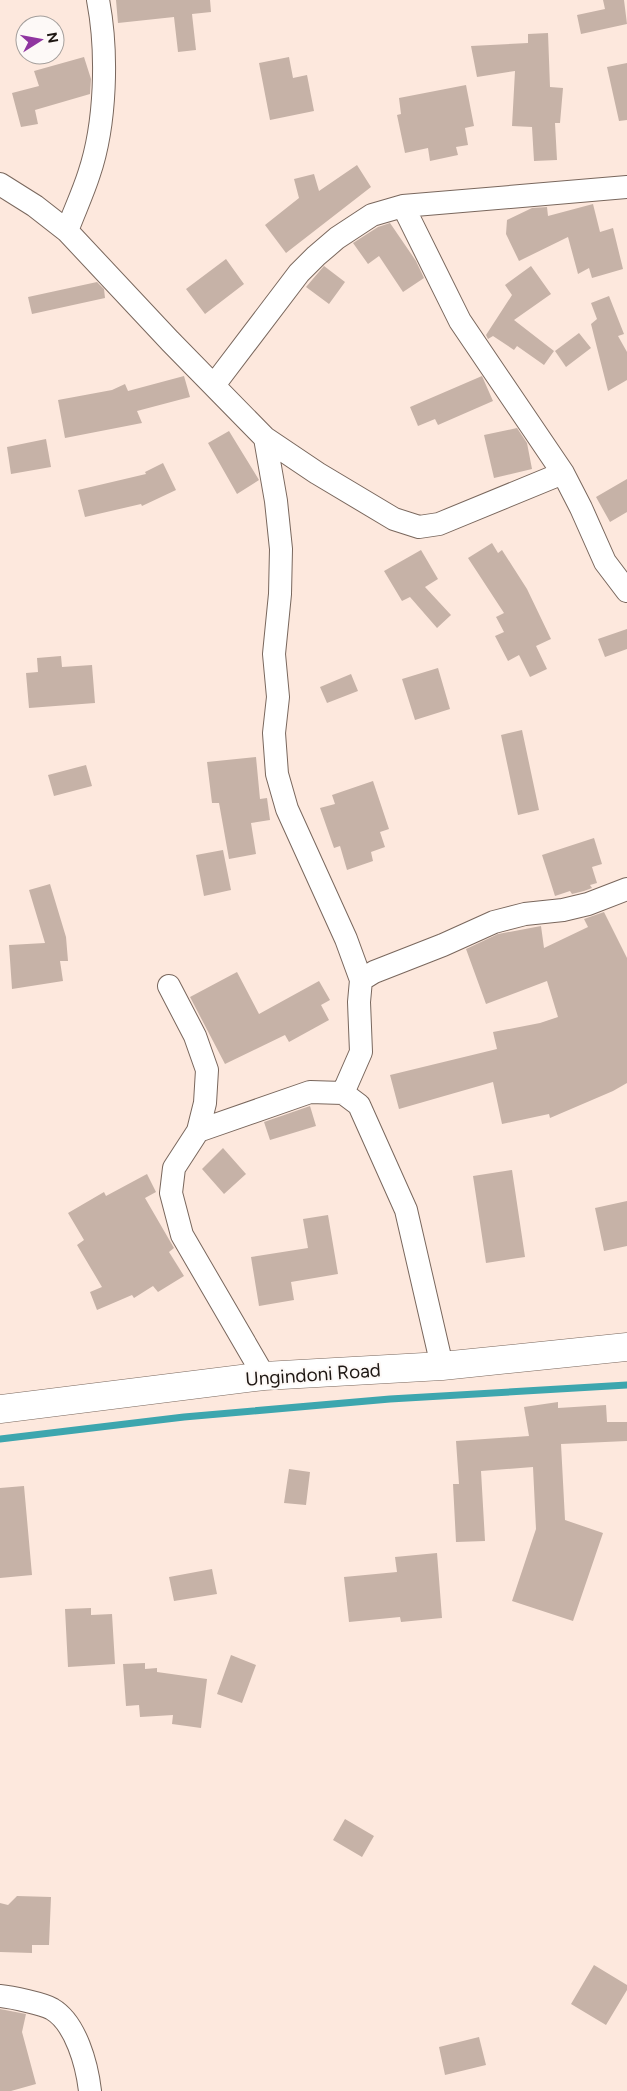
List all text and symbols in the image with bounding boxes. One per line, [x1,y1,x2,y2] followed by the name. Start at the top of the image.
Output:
[15,15,65,65] north arrow
[43,31,62,45] text: N
[244,1358,382,1391] street label: Ungindoni Road

